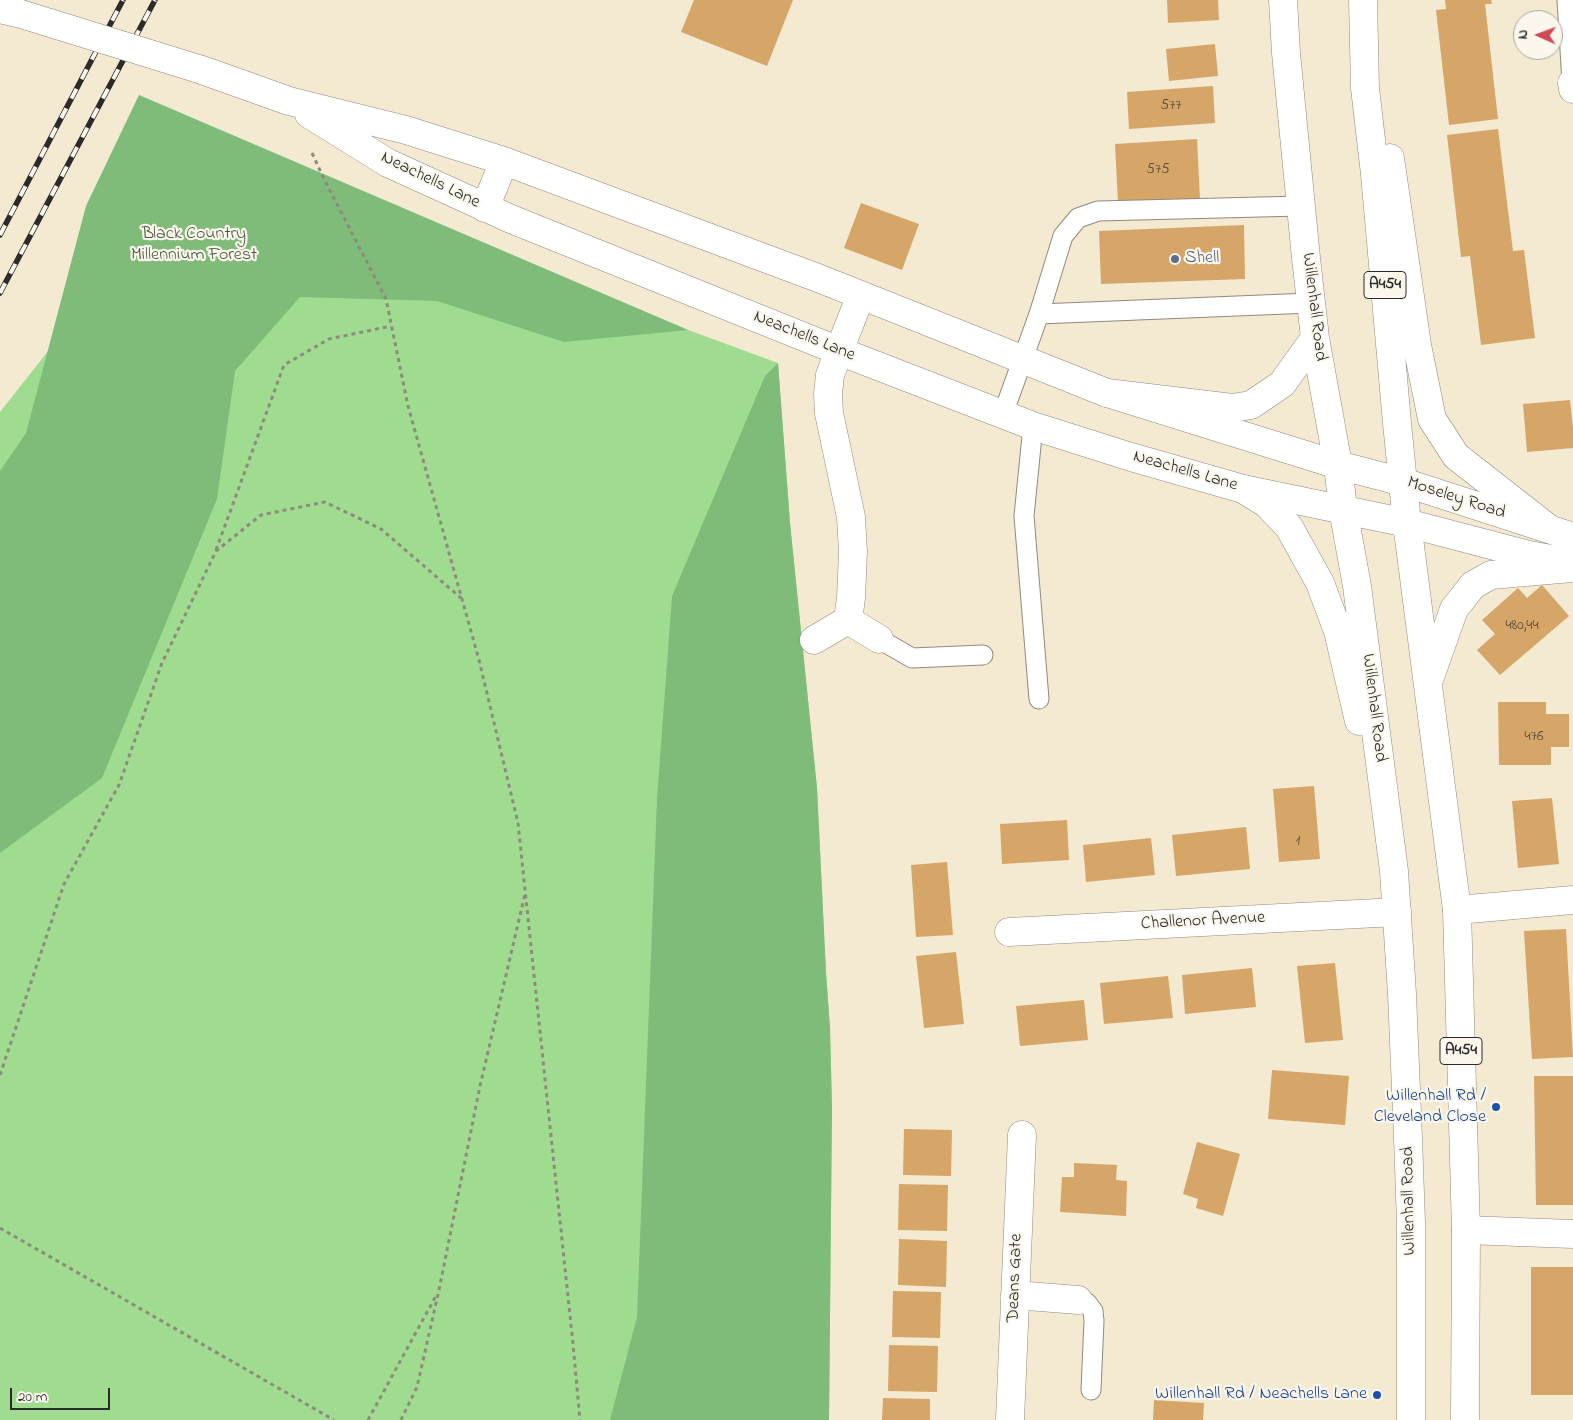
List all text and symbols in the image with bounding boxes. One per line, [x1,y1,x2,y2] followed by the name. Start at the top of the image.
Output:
[1513,10,1563,60] north arrow
[1513,29,1534,40] text: N
[1161,98,1181,116] house number: 577
[377,148,483,214] street label: Neachells Lane
[1146,162,1170,180] house number: 575
[131,224,257,266] park label: Black Country Millennium Forest
[1185,248,1219,270] place label: Shell
[1296,252,1330,362] street label: Willenhall Road
[1169,253,1181,265] marker: Shell
[1364,272,1406,298] road number: A454
[750,307,858,367] street label: Neachells Lane
[1130,447,1240,497] street label: Neachells Lane
[1404,473,1508,525] street label: Moseley Road
[1505,618,1539,636] house number: 480,44
[1356,653,1390,763] street label: Willenhall Road
[1525,729,1543,747] house number: 476
[1296,833,1300,851] house number: 1
[1140,908,1266,936] street label: Challenor Avenue
[1440,1038,1482,1064] road number: A454
[1374,1086,1486,1128] place label: Willenhall Rd / Cleveland Close
[1490,1101,1502,1113] marker: Willenhall Rd / Cleveland Close
[1398,1146,1422,1256] street label: Willenhall Road
[1004,1233,1028,1323] street label: Deans Gate
[12,1378,112,1410] scale bar
[1155,1384,1367,1406] place label: Willenhall Rd / Neachells Lane
[18,1386,47,1408] text: 20 m
[1371,1389,1383,1401] marker: Willenhall Rd / Neachells Lane

